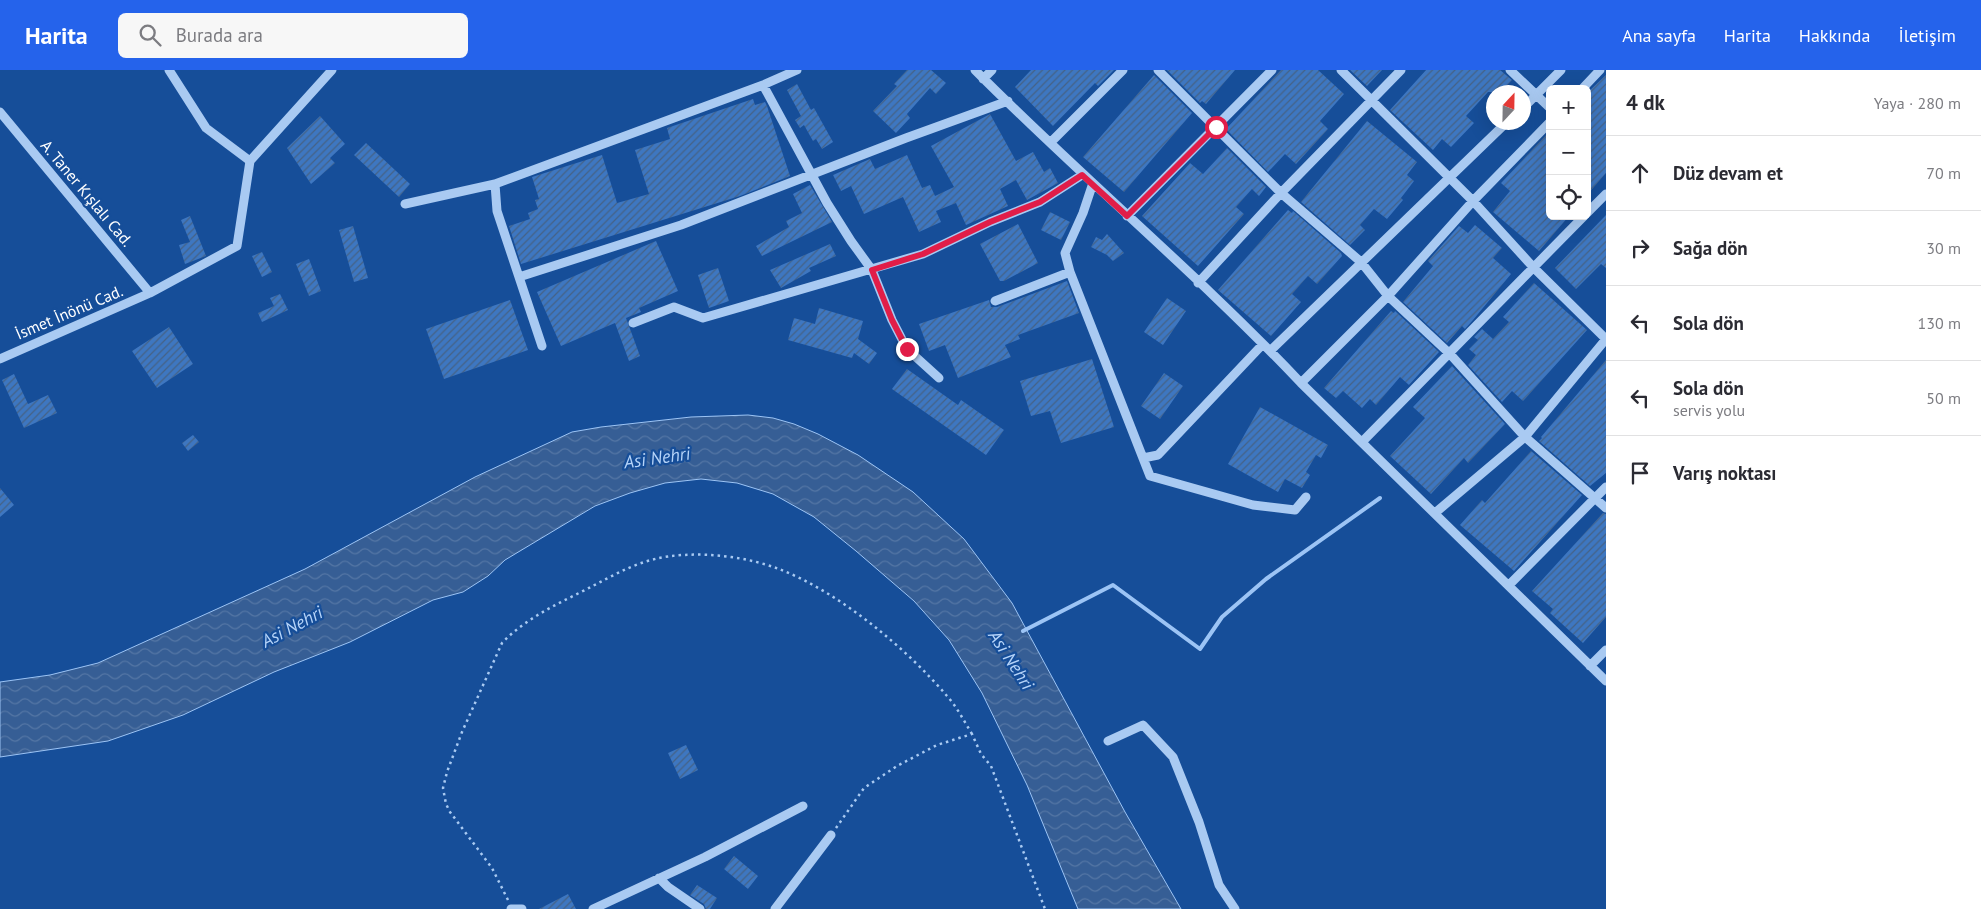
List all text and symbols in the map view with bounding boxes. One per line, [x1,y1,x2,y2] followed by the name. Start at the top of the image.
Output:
[118,13,468,58] search box
[25,20,88,51] text: Harita
[136,21,164,49] icon: search
[176,23,263,47] text: Burada ara
[1622,24,1696,47] text: Ana sayfa
[1724,24,1771,47] text: Harita
[1799,24,1870,47] text: Hakkında
[1898,24,1956,47] text: İletişim
[1486,85,1531,130] north arrow
[1546,85,1591,220] map controls
[1546,85,1591,130] button: +
[1626,89,1665,116] text: 4 dk
[1874,93,1961,113] text: Yaya · 280 m
[1205,116,1228,139] route start
[1546,130,1591,175] button: −
[37,136,137,250] street label: A. Taner Kışlalı Cad.
[1626,159,1654,187] icon: ahead
[1673,161,1783,185] text: Düz devam et
[1926,163,1961,183] text: 70 m
[1546,175,1591,220] button: locate
[1626,234,1654,262] icon: right
[1673,236,1748,260] text: Sağa dön
[1926,238,1961,258] text: 30 m
[12,280,126,344] street label: İsmet İnönü Cad.
[1626,309,1654,337] icon: left
[1673,311,1744,335] text: Sola dön
[1918,313,1961,333] text: 130 m
[896,338,919,361] route end
[1673,376,1744,400] text: Sola dön
[1626,384,1654,412] icon: left
[1926,388,1961,408] text: 50 m
[1673,400,1745,420] text: servis yolu
[621,441,693,474] water label: Asi Nehri
[1626,459,1654,487] icon: arrive
[1673,461,1776,485] text: Varış noktası
[256,600,328,653] water label: Asi Nehri
[983,625,1040,695] water label: Asi Nehri

